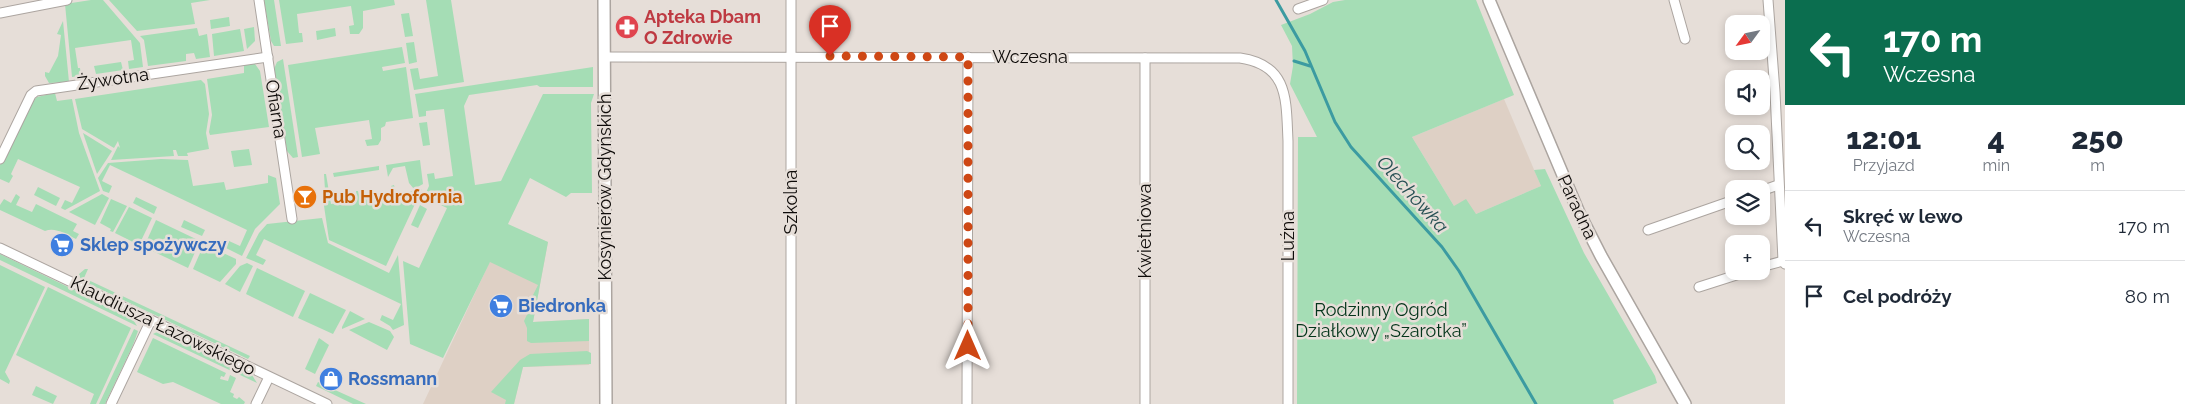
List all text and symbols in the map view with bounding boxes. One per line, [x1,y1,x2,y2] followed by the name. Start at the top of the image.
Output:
[809,5,851,56] pin
[644,6,761,48] place label: Apteka Dbam O Zdrowie
[816,12,844,40] icon: arrive
[614,14,640,40] pharmacy icon: Apteka Dbam O Zdrowie
[1725,15,1770,60] north arrow
[1725,15,1770,280] map controls
[1883,19,1982,60] text: 170 m
[1800,20,1865,85] icon: left
[992,46,1068,67] street label: Wczesna
[1883,61,1976,87] text: Wczesna
[76,63,150,94] street label: Żywotna
[1725,70,1770,115] button: sound
[262,78,291,140] street label: Ofiarna
[594,94,615,280] street label: Kosynierów Gdyńskich
[1846,121,1921,156] text: 12:01
[1988,121,2005,156] text: 4
[2071,121,2124,156] text: 250
[1725,125,1770,170] button: search
[1373,151,1453,237] water label: Olechówka
[1853,156,1915,175] text: Przyjazd
[1983,156,2010,175] text: min
[2090,156,2105,175] text: m
[780,170,801,234] street label: Szkolna
[1553,171,1601,242] street label: Paradna
[1725,180,1770,225] button: layers
[1134,183,1155,279] street label: Kwietniowa
[292,184,318,210] bar icon: Pub Hydrofornia
[322,186,463,207] place label: Pub Hydrofornia
[1843,205,1963,227] text: Skręć w lewo
[1277,211,1298,261] street label: Luźna
[1800,212,1828,240] icon: left
[2118,215,2170,237] text: 170 m
[1843,227,1910,246] text: Wczesna
[49,232,75,258] supermarket icon: Sklep spożywczy
[80,234,227,255] place label: Sklep spożywczy
[1725,235,1770,280] button: +
[67,272,259,380] street label: Klaudiusza Łazowskiego
[1800,282,1828,310] icon: arrive
[1843,285,1952,307] text: Cel podróży
[2125,285,2170,307] text: 80 m
[488,293,514,319] supermarket icon: Biedronka
[518,295,606,316] place label: Biedronka
[1295,299,1467,341] park label: Rodzinny Ogród Działkowy „Szarotka”
[941,319,993,371] position arrow
[318,366,344,392] shop icon: Rossmann
[348,368,437,389] place label: Rossmann

